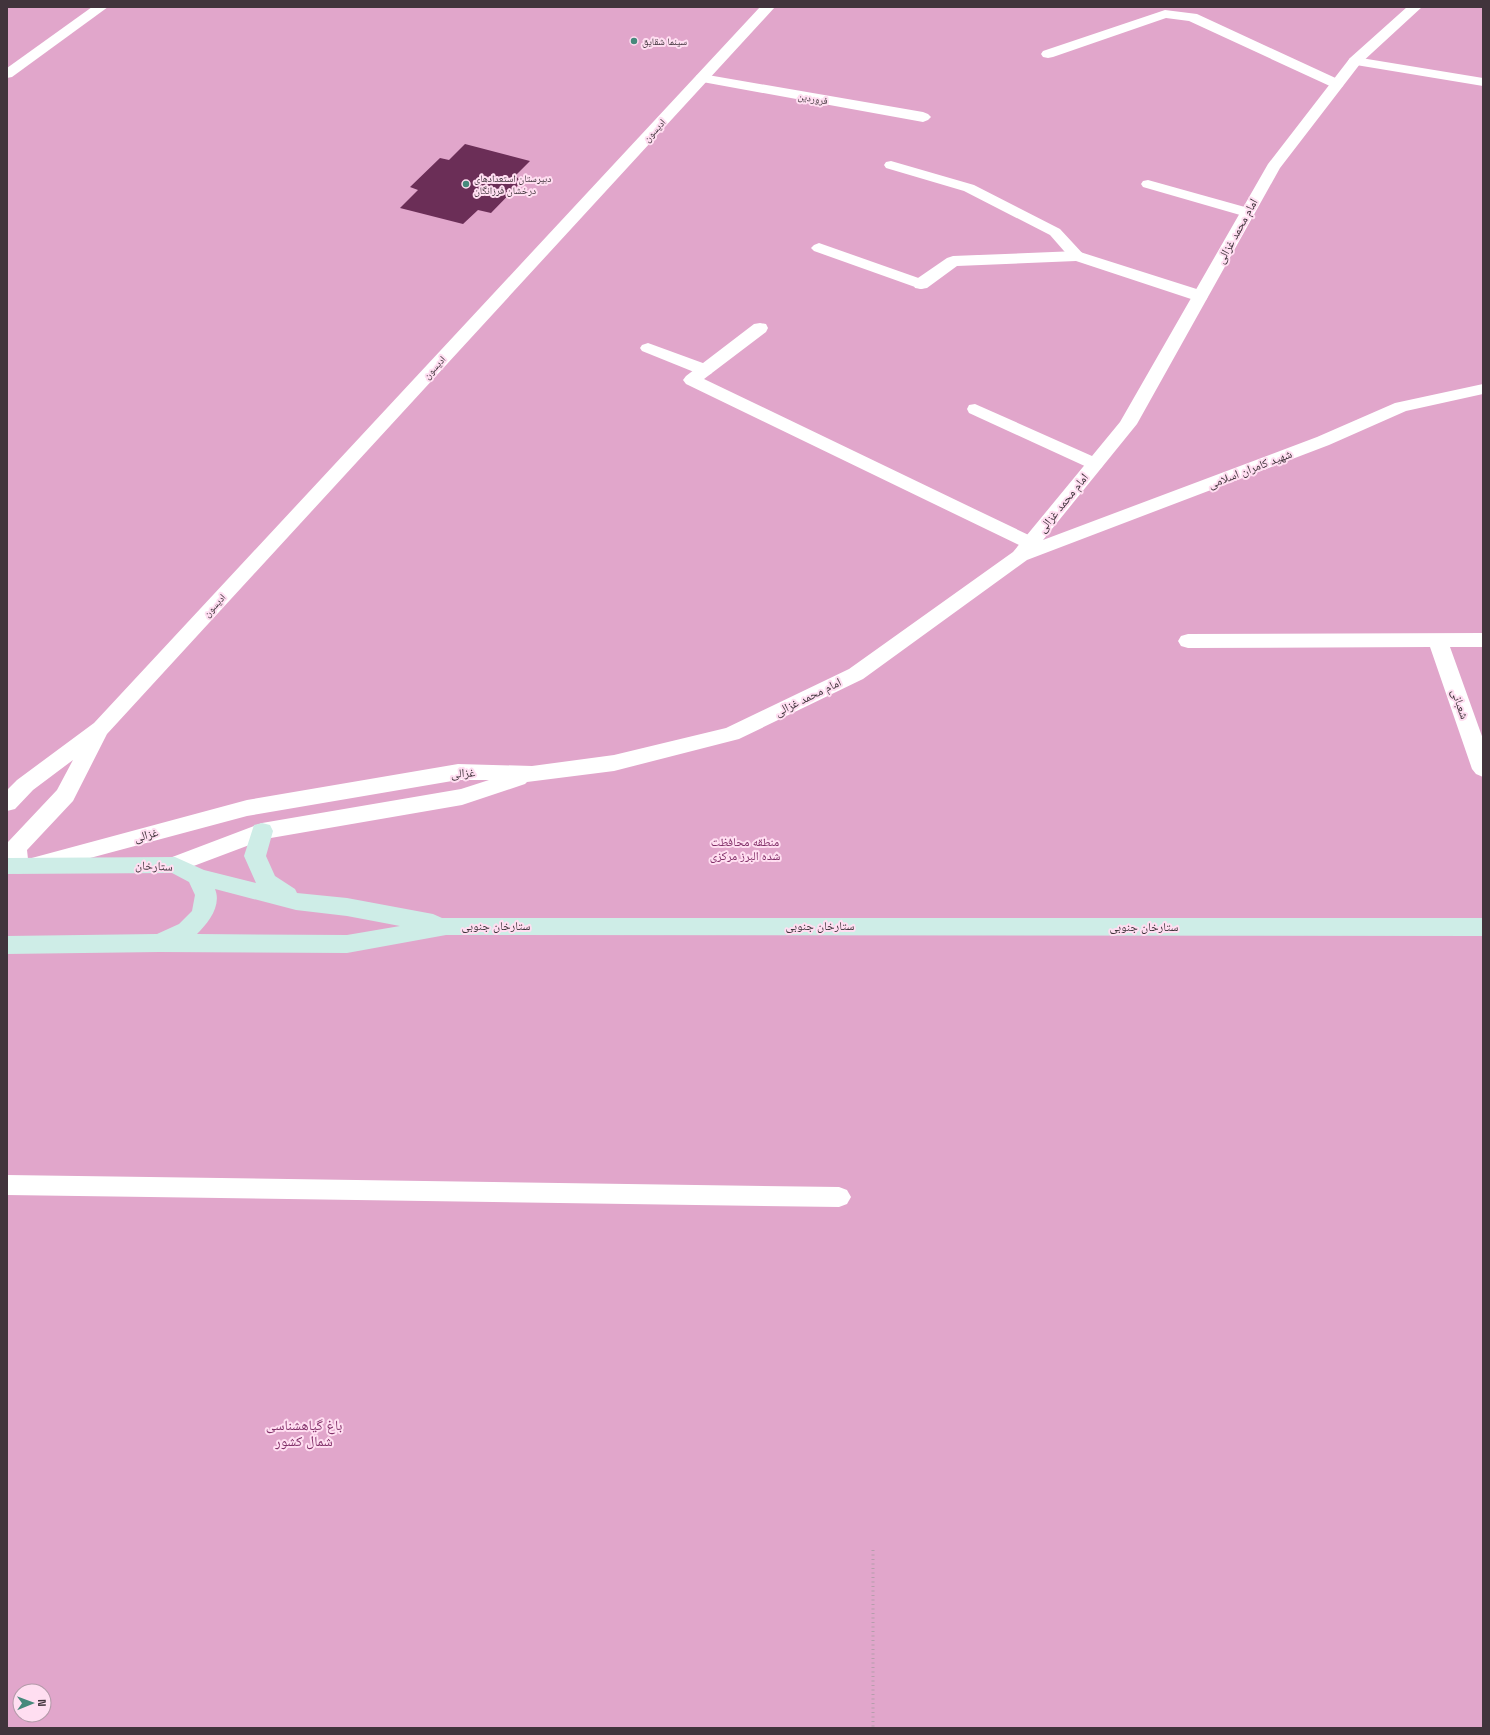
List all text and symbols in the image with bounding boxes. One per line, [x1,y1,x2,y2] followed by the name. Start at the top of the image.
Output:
[642,35,688,48] place label: سینما شقایق
[629,36,639,46] marker: سینما شقایق
[797,89,829,108] street label: فروردین
[640,116,668,145] street label: ادیسون
[474,172,551,197] place label: دبیرستان استعدادهای درخشان فرزانگان
[461,179,471,189] marker: دبیرستان استعدادهای درخشان فرزانگان
[1213,195,1262,266] street label: امام محمد غزالی
[420,353,448,382] street label: ادیسون
[1206,446,1294,492] street label: شهید کامران اسلامی
[1034,470,1092,536] street label: امام محمد غزالی
[200,591,228,620] street label: ادیسون
[772,674,844,720] street label: امام محمد غزالی
[1447,687,1473,721] street label: شعبانی
[450,764,476,782] street label: غزالی
[132,824,160,846] street label: غزالی
[710,834,780,864] park label: منطقه محافظت شده البرز مرکزی
[135,857,173,875] street label: ستارخان
[462,918,531,934] street label: ستارخان جنوبی
[786,918,855,934] street label: ستارخان جنوبی
[1110,919,1179,935] street label: ستارخان جنوبی
[266,1416,342,1450] park label: باغ گیاهشناسی شمال کشور
[12,1683,52,1723] north arrow
[35,1699,49,1707] text: N

